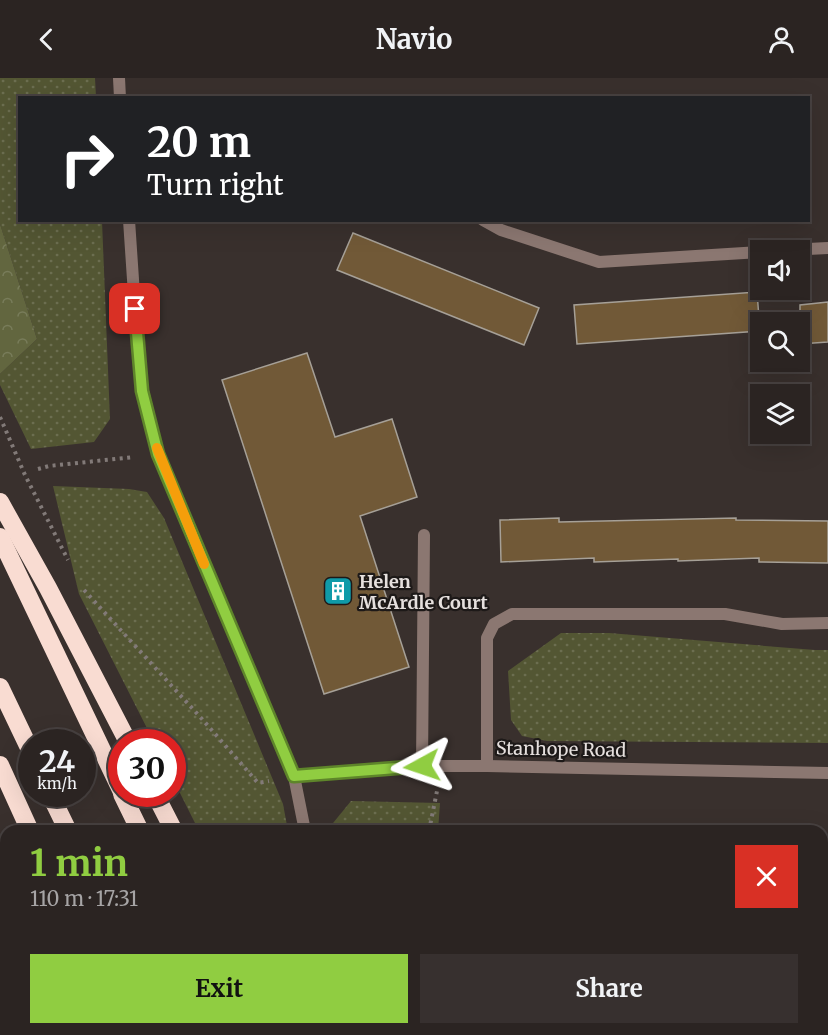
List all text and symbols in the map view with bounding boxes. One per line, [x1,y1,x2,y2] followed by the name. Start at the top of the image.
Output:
[376,22,452,56] text: Navio
[30,23,63,56] icon: back
[765,23,798,56] icon: person
[147,116,251,168] text: 20 m
[48,120,126,198] icon: right
[147,168,284,202] text: Turn right
[750,240,810,444] map controls
[750,240,810,300] button: sound
[109,283,160,334] pin
[118,292,151,325] icon: arrive
[750,312,810,372] button: search
[750,384,810,444] button: layers
[359,570,489,614] place label: Helen McArdle Court
[322,575,354,607] building icon: Helen McArdle Court
[108,729,186,807] speed limit sign: 30
[390,734,454,798] position arrow
[496,736,627,762] street label: Stanhope Road
[39,742,75,780] text: 24
[37,774,77,793] text: km/h
[30,841,128,886] text: 1 min
[735,845,798,908] button: close
[30,886,138,911] text: 110 m · 17:31
[30,954,408,1023] button: Exit
[420,954,798,1023] button: Share

